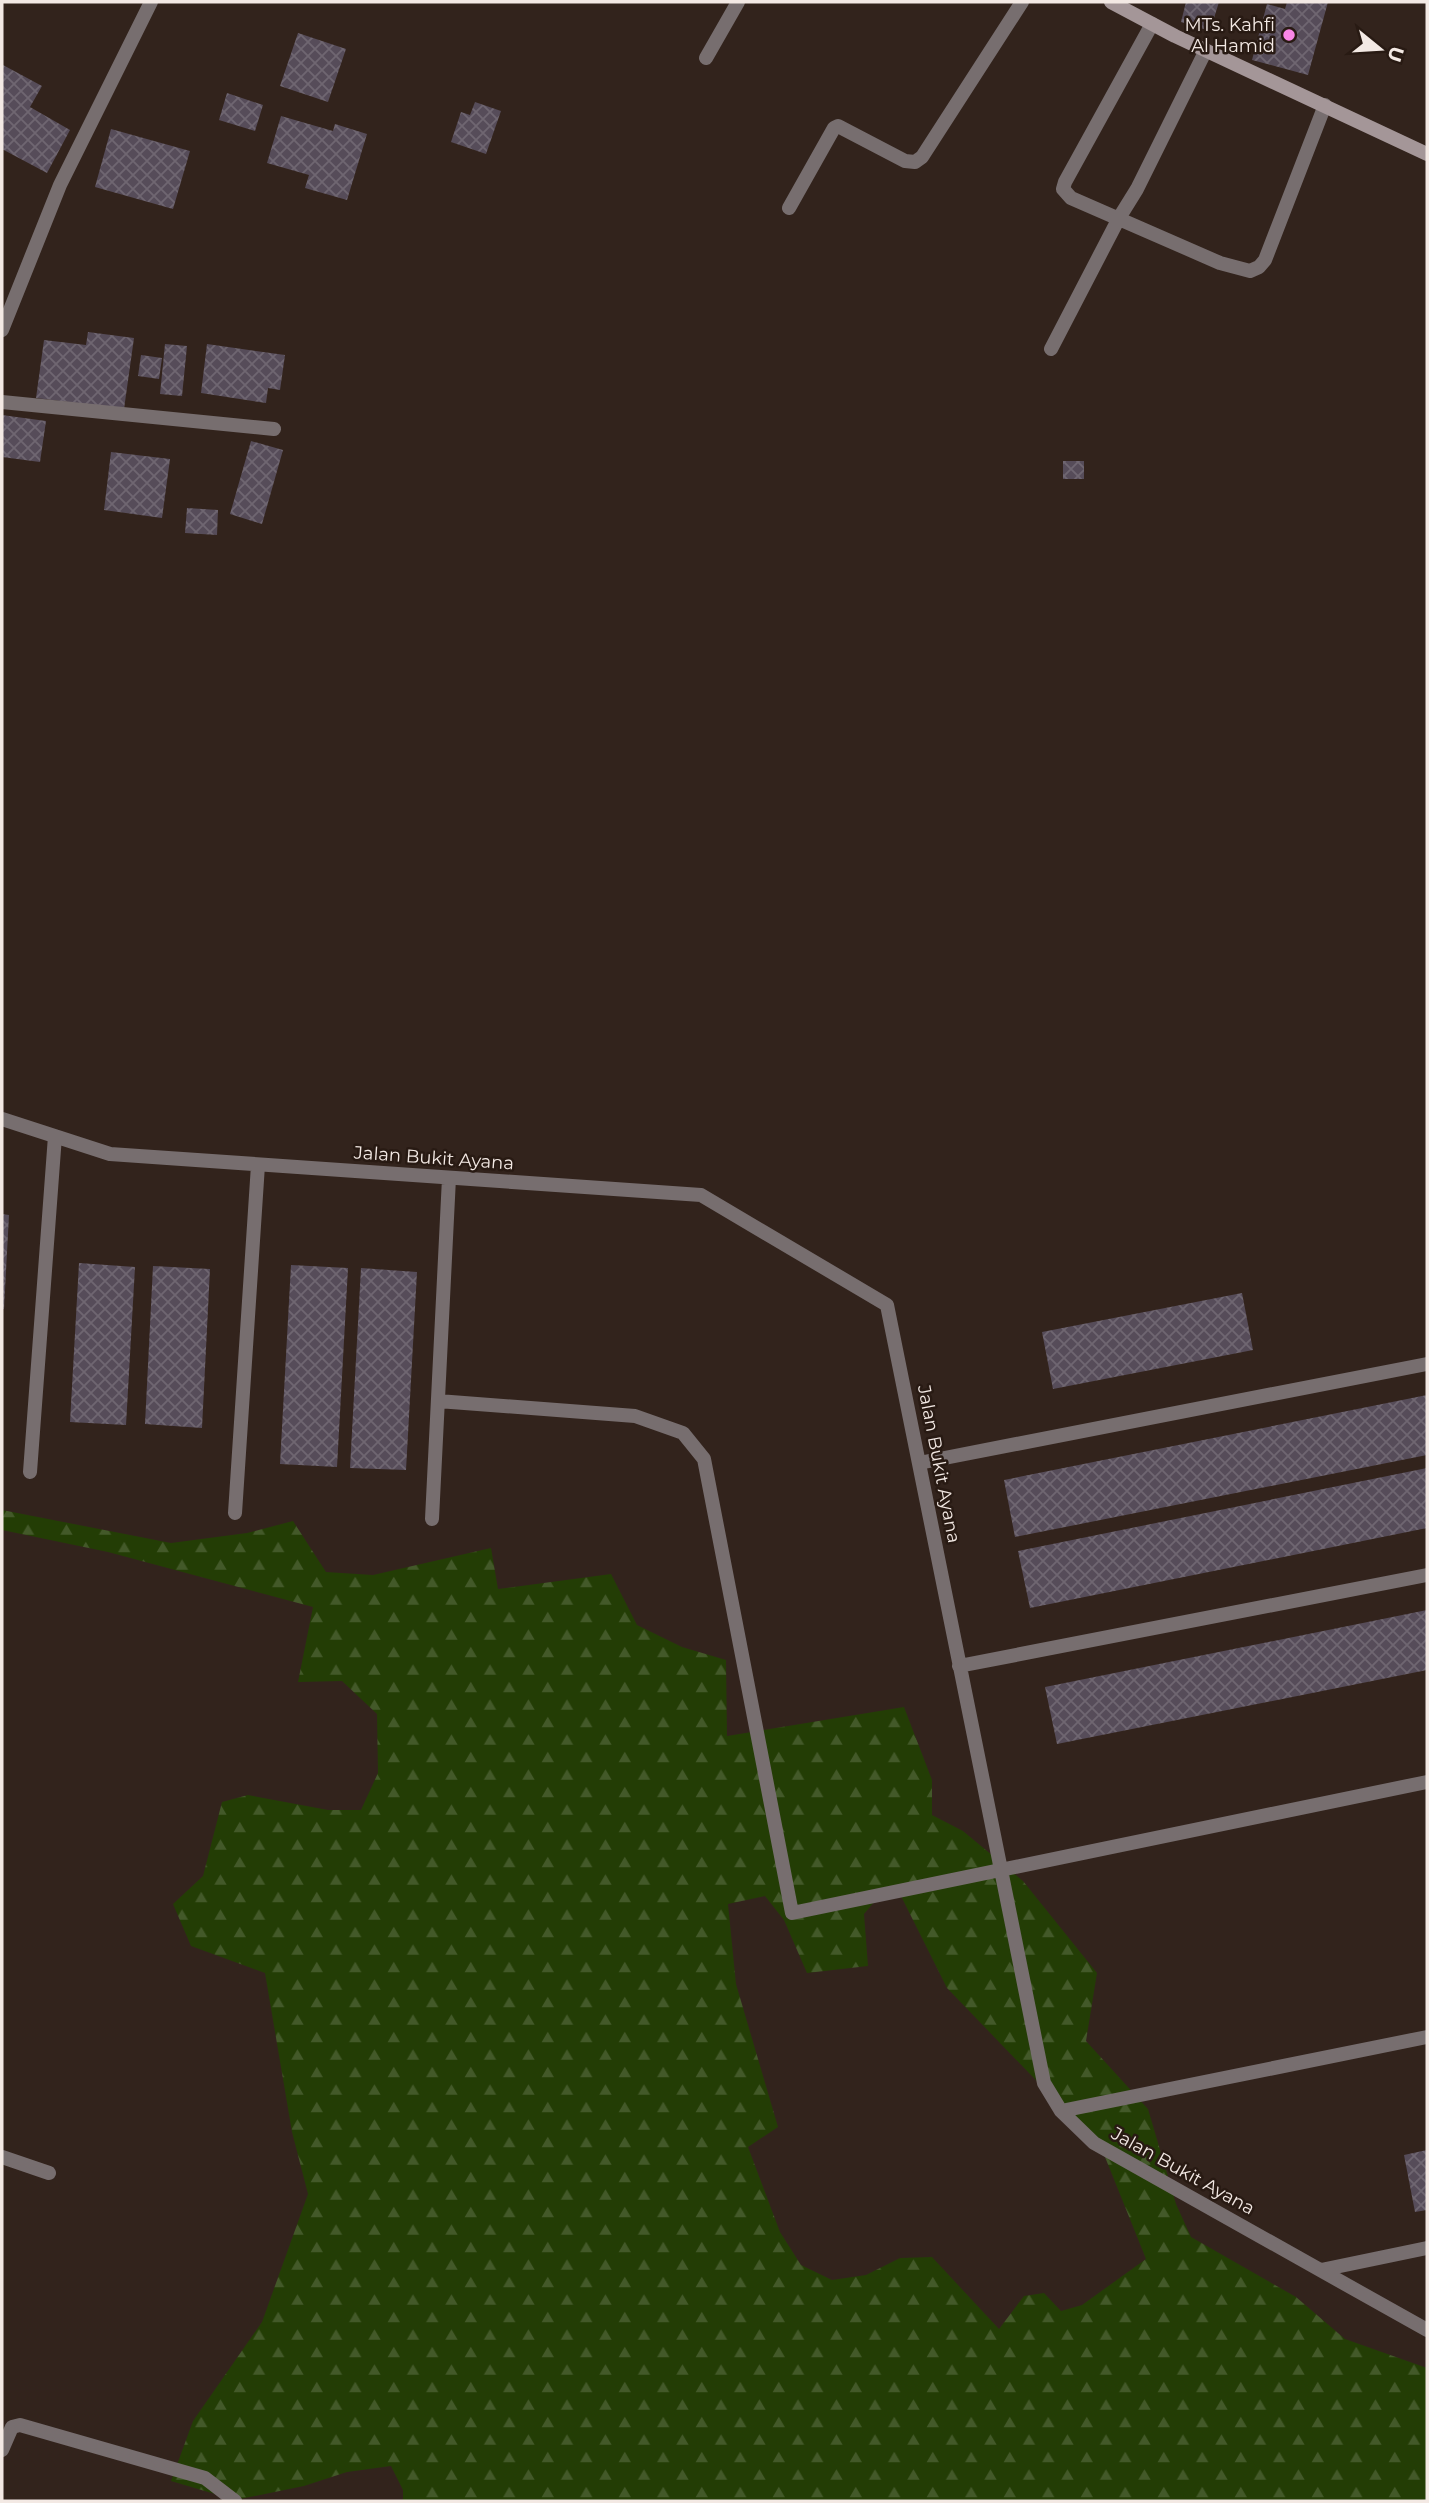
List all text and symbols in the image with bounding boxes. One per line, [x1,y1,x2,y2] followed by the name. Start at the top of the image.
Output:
[1185,14,1275,57] place label: MTs. Kahfi Al Hamid
[1345,14,1415,84] north arrow
[1281,27,1297,43] marker: MTs. Kahfi Al Hamid
[1382,43,1409,65] text: U
[352,1141,515,1175] street label: Jalan Bukit Ayana
[913,1382,965,1545] street label: Jalan Bukit Ayana
[1107,2122,1258,2220] street label: Jalan Bukit Ayana

